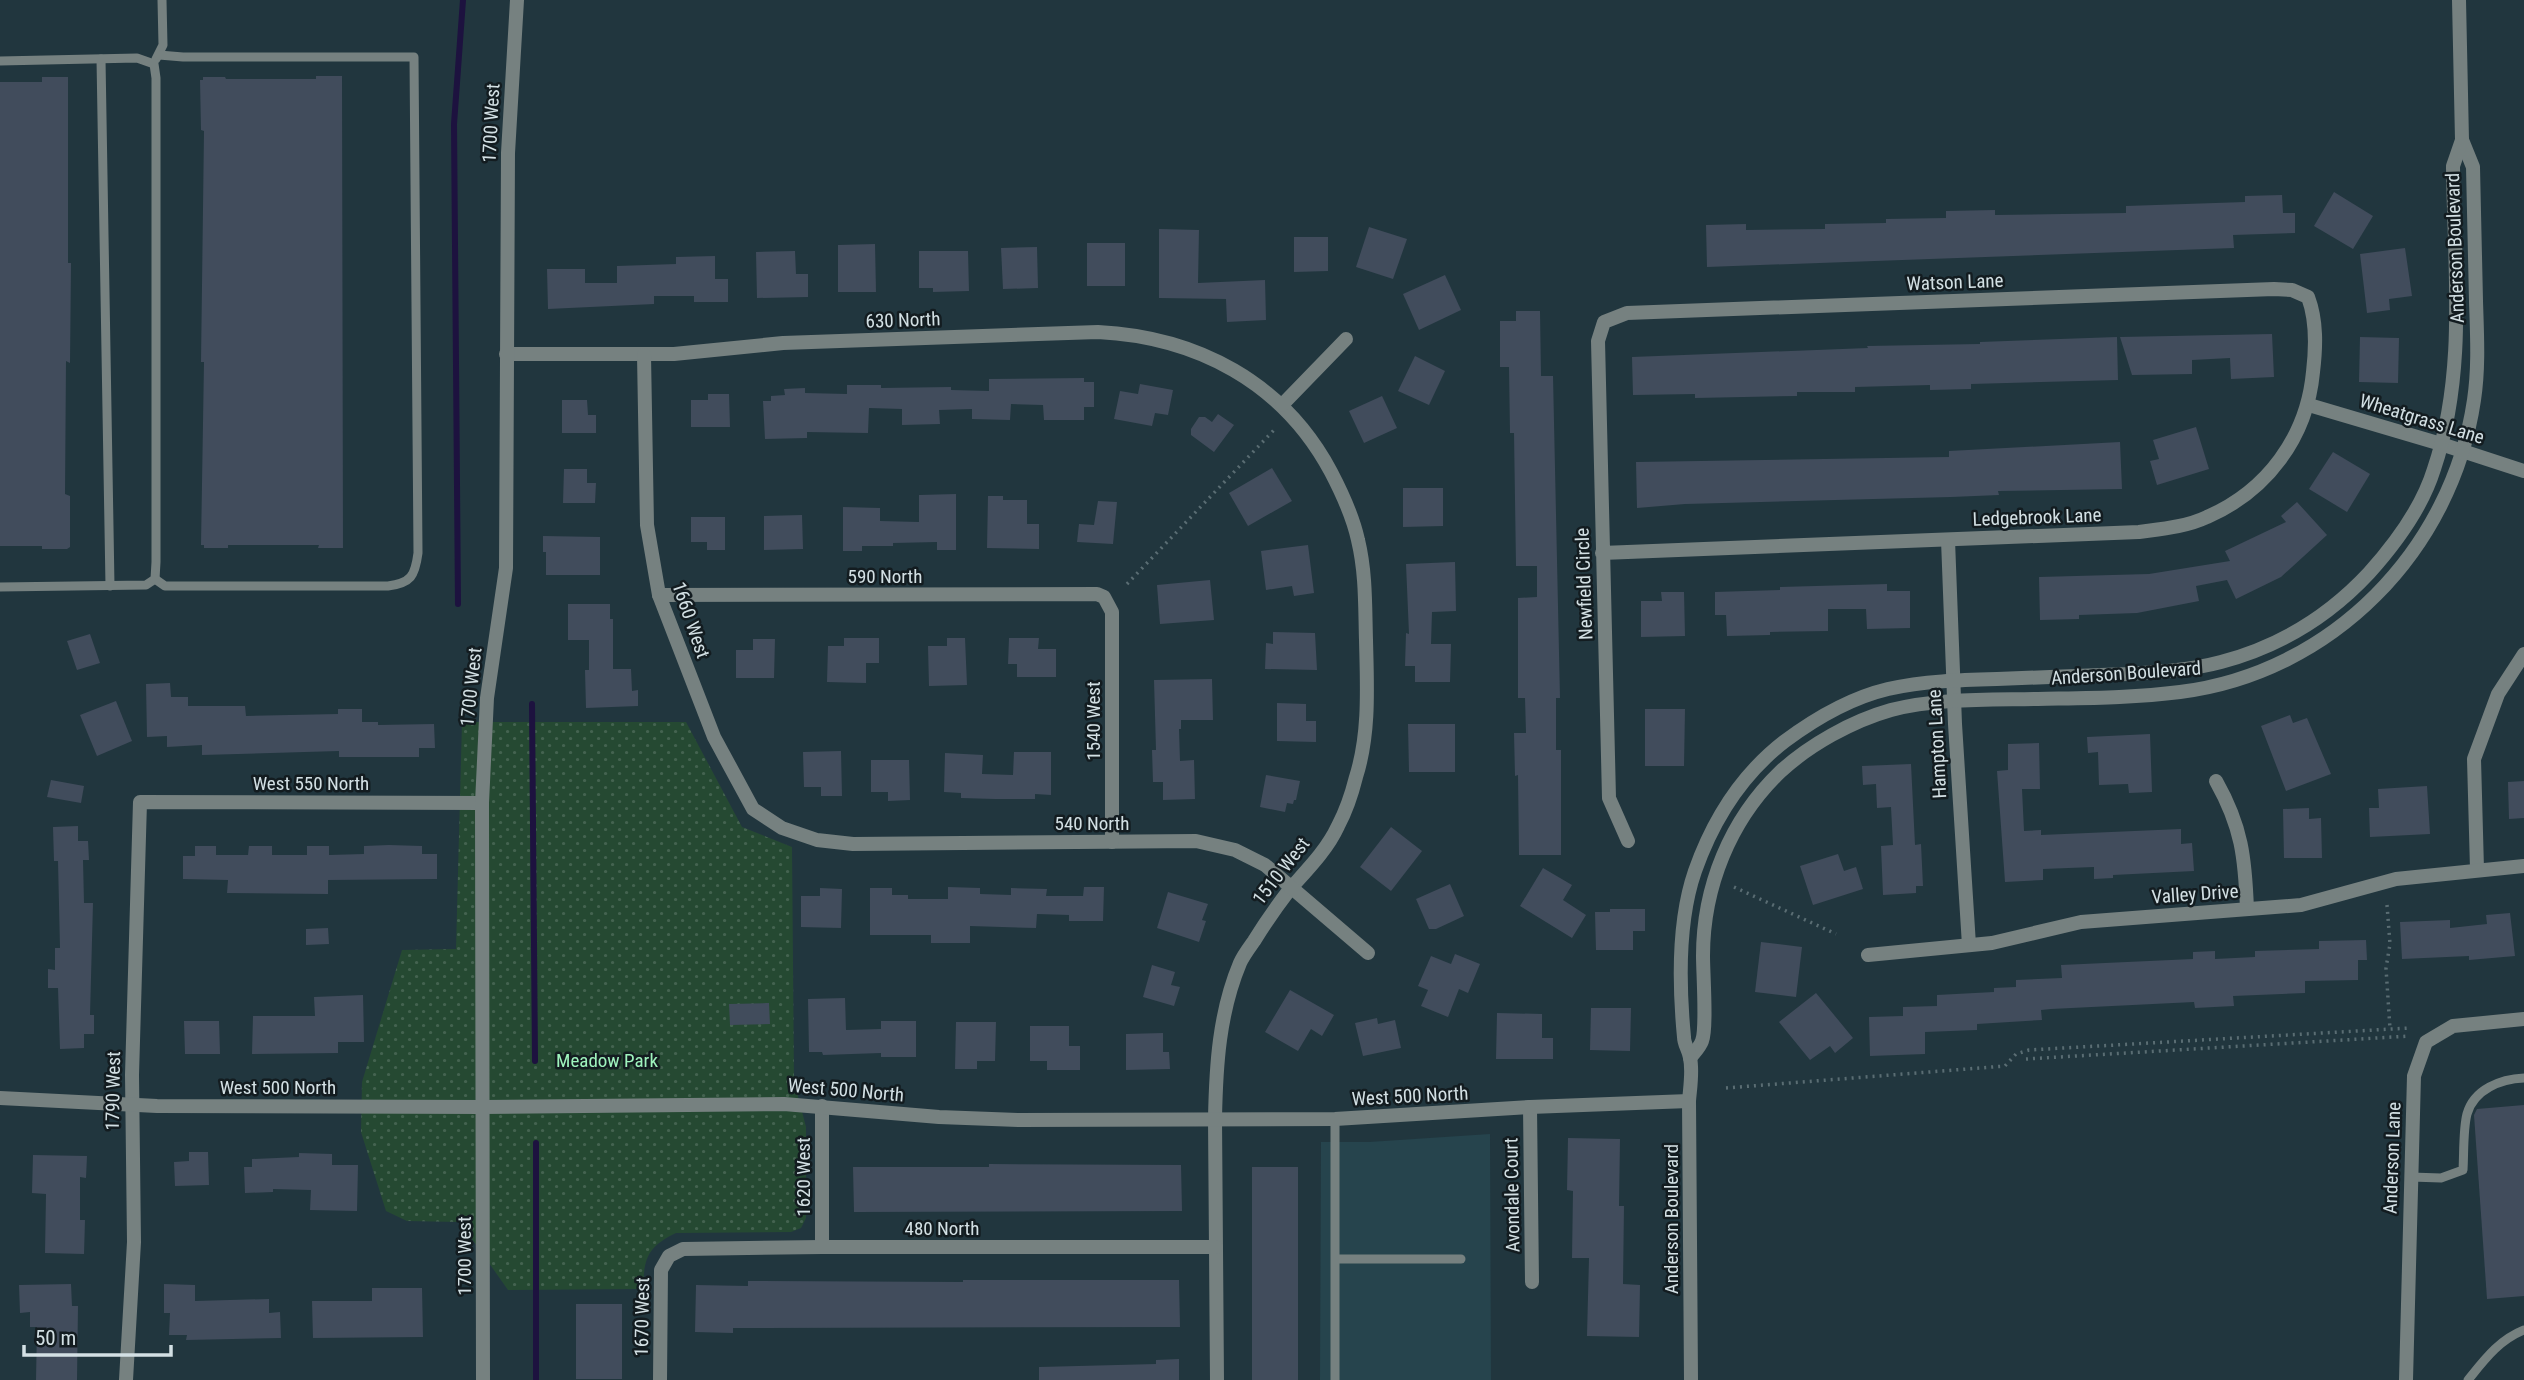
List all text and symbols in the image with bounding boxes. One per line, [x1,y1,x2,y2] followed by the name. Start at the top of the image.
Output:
[477,83,505,163] street label: 1700 West
[2441,172,2469,324] street label: Anderson Boulevard
[1906,269,2004,295] street label: Watson Lane
[865,307,941,333] street label: 630 North
[2357,389,2487,449] street label: Wheatgrass Lane
[1972,503,2102,531] street label: Ledgebrook Lane
[1571,527,1597,640] street label: Newfield Circle
[848,565,922,588] street label: 590 North
[667,579,715,661] street label: 1660 West
[455,646,487,728] street label: 1700 West
[2050,656,2202,690] street label: Anderson Boulevard
[1082,681,1105,761] street label: 1540 West
[1923,689,1951,799] street label: Hampton Lane
[253,772,369,795] street label: West 550 North
[1055,812,1129,835] street label: 540 North
[1248,833,1314,909] street label: 1510 West
[2151,879,2239,909] street label: Valley Drive
[556,1049,658,1072] park label: Meadow Park
[101,1051,125,1131] street label: 1790 West
[787,1073,905,1107] street label: West 500 North
[220,1076,336,1099] street label: West 500 North
[1351,1081,1469,1111] street label: West 500 North
[2379,1101,2405,1215] street label: Anderson Lane
[792,1137,815,1217] street label: 1620 West
[1500,1137,1524,1253] street label: Avondale Court
[1660,1144,1683,1294] street label: Anderson Boulevard
[453,1216,476,1296] street label: 1700 West
[905,1217,979,1240] street label: 480 North
[630,1277,654,1357] street label: 1670 West
[24,1314,172,1358] scale bar
[35,1326,76,1350] text: 50 m

